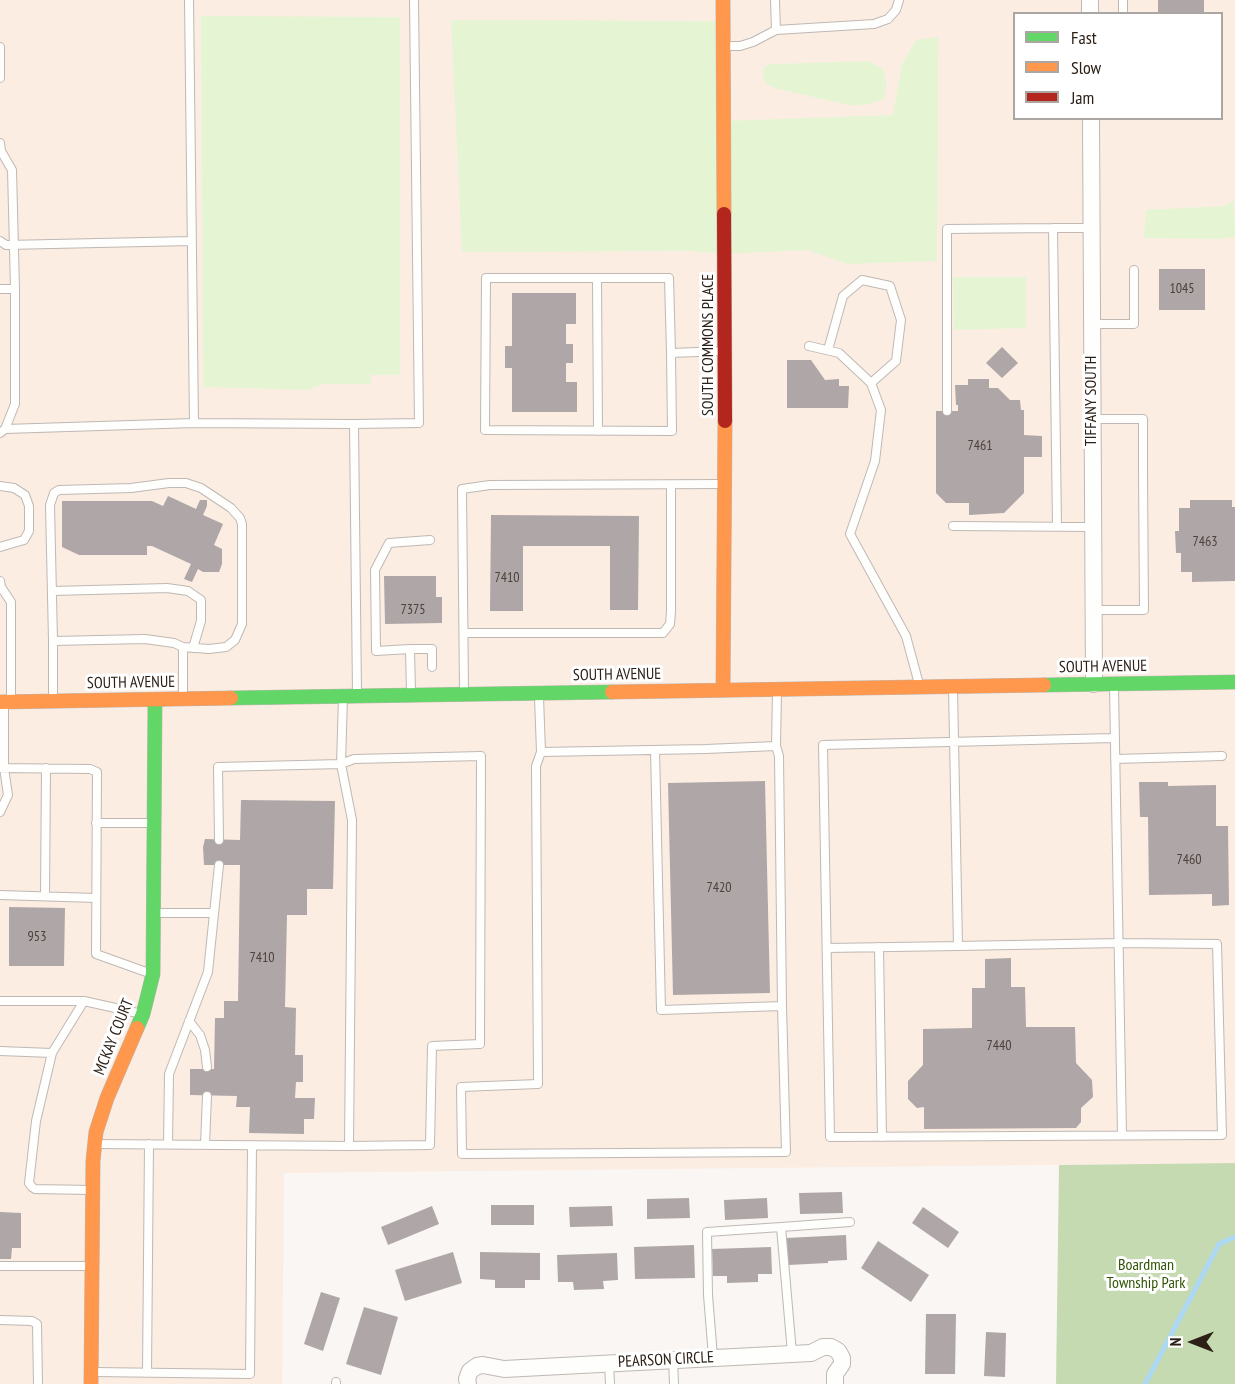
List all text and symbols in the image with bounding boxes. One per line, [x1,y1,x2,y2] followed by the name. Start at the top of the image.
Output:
[1013,12,1223,120] legend
[1071,26,1097,49] text: Fast
[1071,56,1101,79] text: Slow
[1071,86,1094,109] text: Jam
[698,274,718,416] street label: SOUTH COMMONS PLACE
[1169,281,1195,297] house number: 1045
[1081,356,1101,446] street label: TIFFANY SOUTH
[967,438,993,454] house number: 7461
[1192,534,1218,550] house number: 7463
[494,570,520,586] house number: 7410
[400,602,426,618] house number: 7375
[1059,657,1147,677] street label: SOUTH AVENUE
[573,665,661,685] street label: SOUTH AVENUE
[87,673,175,693] street label: SOUTH AVENUE
[1176,852,1202,868] house number: 7460
[706,880,732,896] house number: 7420
[28,929,46,945] house number: 953
[249,950,275,966] house number: 7410
[90,996,138,1078] street label: MCKAY COURT
[986,1038,1012,1054] house number: 7440
[1107,1255,1185,1293] park label: Boardman Township Park
[1163,1312,1223,1372] north arrow
[1165,1338,1185,1346] text: N
[618,1348,714,1372] street label: PEARSON CIRCLE

